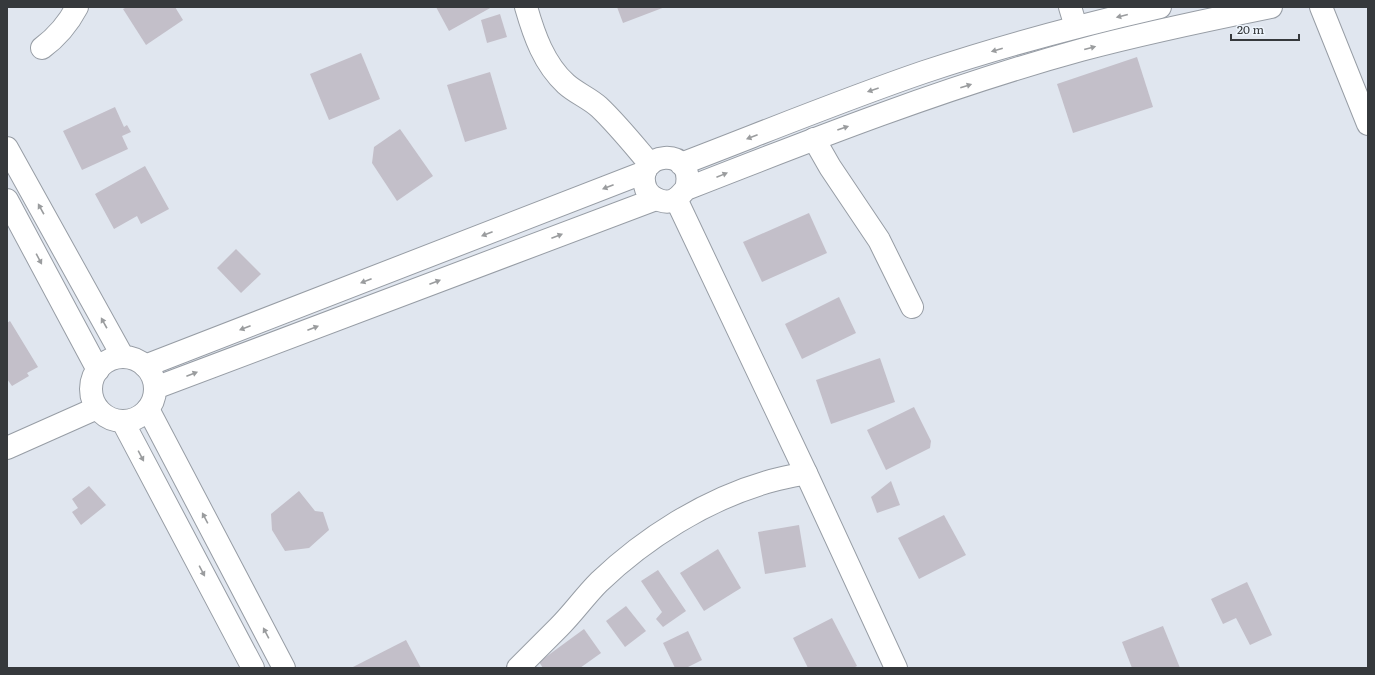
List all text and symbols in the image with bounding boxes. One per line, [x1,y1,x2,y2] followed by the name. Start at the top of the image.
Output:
[1116,13,1128,19] one-way arrow
[1231,16,1299,42] scale bar
[1237,20,1264,38] text: 20 m
[1085,45,1097,51] one-way arrow
[990,47,1002,53] one-way arrow
[961,83,973,89] one-way arrow
[867,88,879,94] one-way arrow
[838,125,850,131] one-way arrow
[745,134,757,140] one-way arrow
[716,172,727,178] one-way arrow
[602,184,614,190] one-way arrow
[37,204,44,215] one-way arrow
[481,231,493,237] one-way arrow
[551,233,563,239] one-way arrow
[35,254,42,265] one-way arrow
[359,278,371,284] one-way arrow
[429,279,441,285] one-way arrow
[100,317,107,329] one-way arrow
[238,325,250,331] one-way arrow
[308,325,320,331] one-way arrow
[186,371,198,377] one-way arrow
[137,450,144,462] one-way arrow
[202,512,209,524] one-way arrow
[198,565,205,577] one-way arrow
[263,628,269,639] one-way arrow

